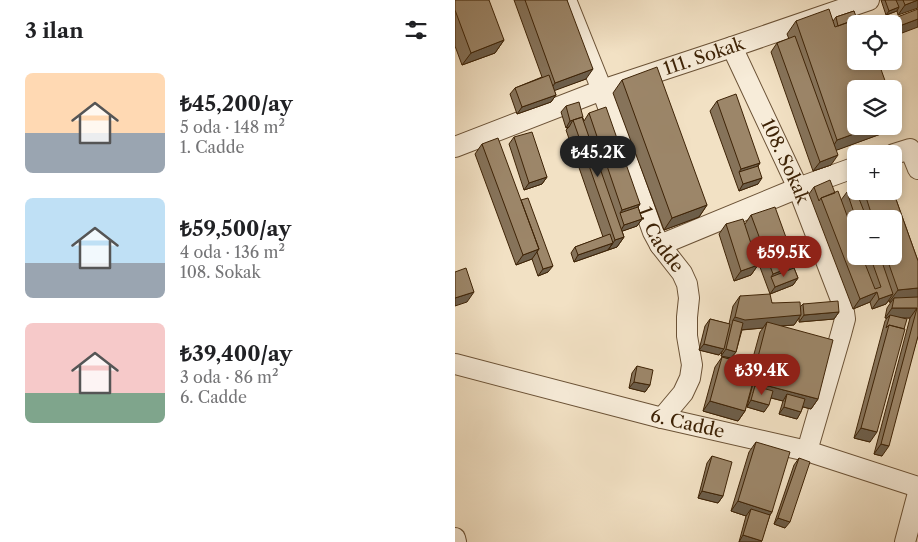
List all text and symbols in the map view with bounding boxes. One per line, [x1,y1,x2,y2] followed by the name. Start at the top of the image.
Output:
[847,15,902,265] map controls
[847,15,902,70] button: locate
[402,16,430,44] icon: filters
[25,18,84,43] text: 3 ilan
[661,32,749,80] street label: 111. Sokak
[847,80,902,135] button: layers
[180,91,293,116] text: ₺45,200/ay
[65,93,125,153] icon: home
[756,115,815,208] street label: 108. Sokak
[180,117,285,137] text: 5 oda · 148 m²
[557,136,639,178] pin: ₺45.2K
[180,137,244,157] text: 1. Cadde
[571,142,625,162] text: ₺45.2K
[847,145,902,200] button: +
[634,204,688,277] street label: 1. Cadde
[847,210,902,265] button: −
[180,216,291,241] text: ₺59,500/ay
[65,218,125,278] icon: home
[743,236,825,278] pin: ₺59.5K
[180,242,285,262] text: 4 oda · 136 m²
[758,242,810,262] text: ₺59.5K
[180,262,261,282] text: 108. Sokak
[180,341,292,366] text: ₺39,400/ay
[65,343,125,403] icon: home
[721,354,803,396] pin: ₺39.4K
[735,360,789,380] text: ₺39.4K
[180,367,278,387] text: 3 oda · 86 m²
[180,387,247,407] text: 6. Cadde
[648,404,727,443] street label: 6. Cadde

